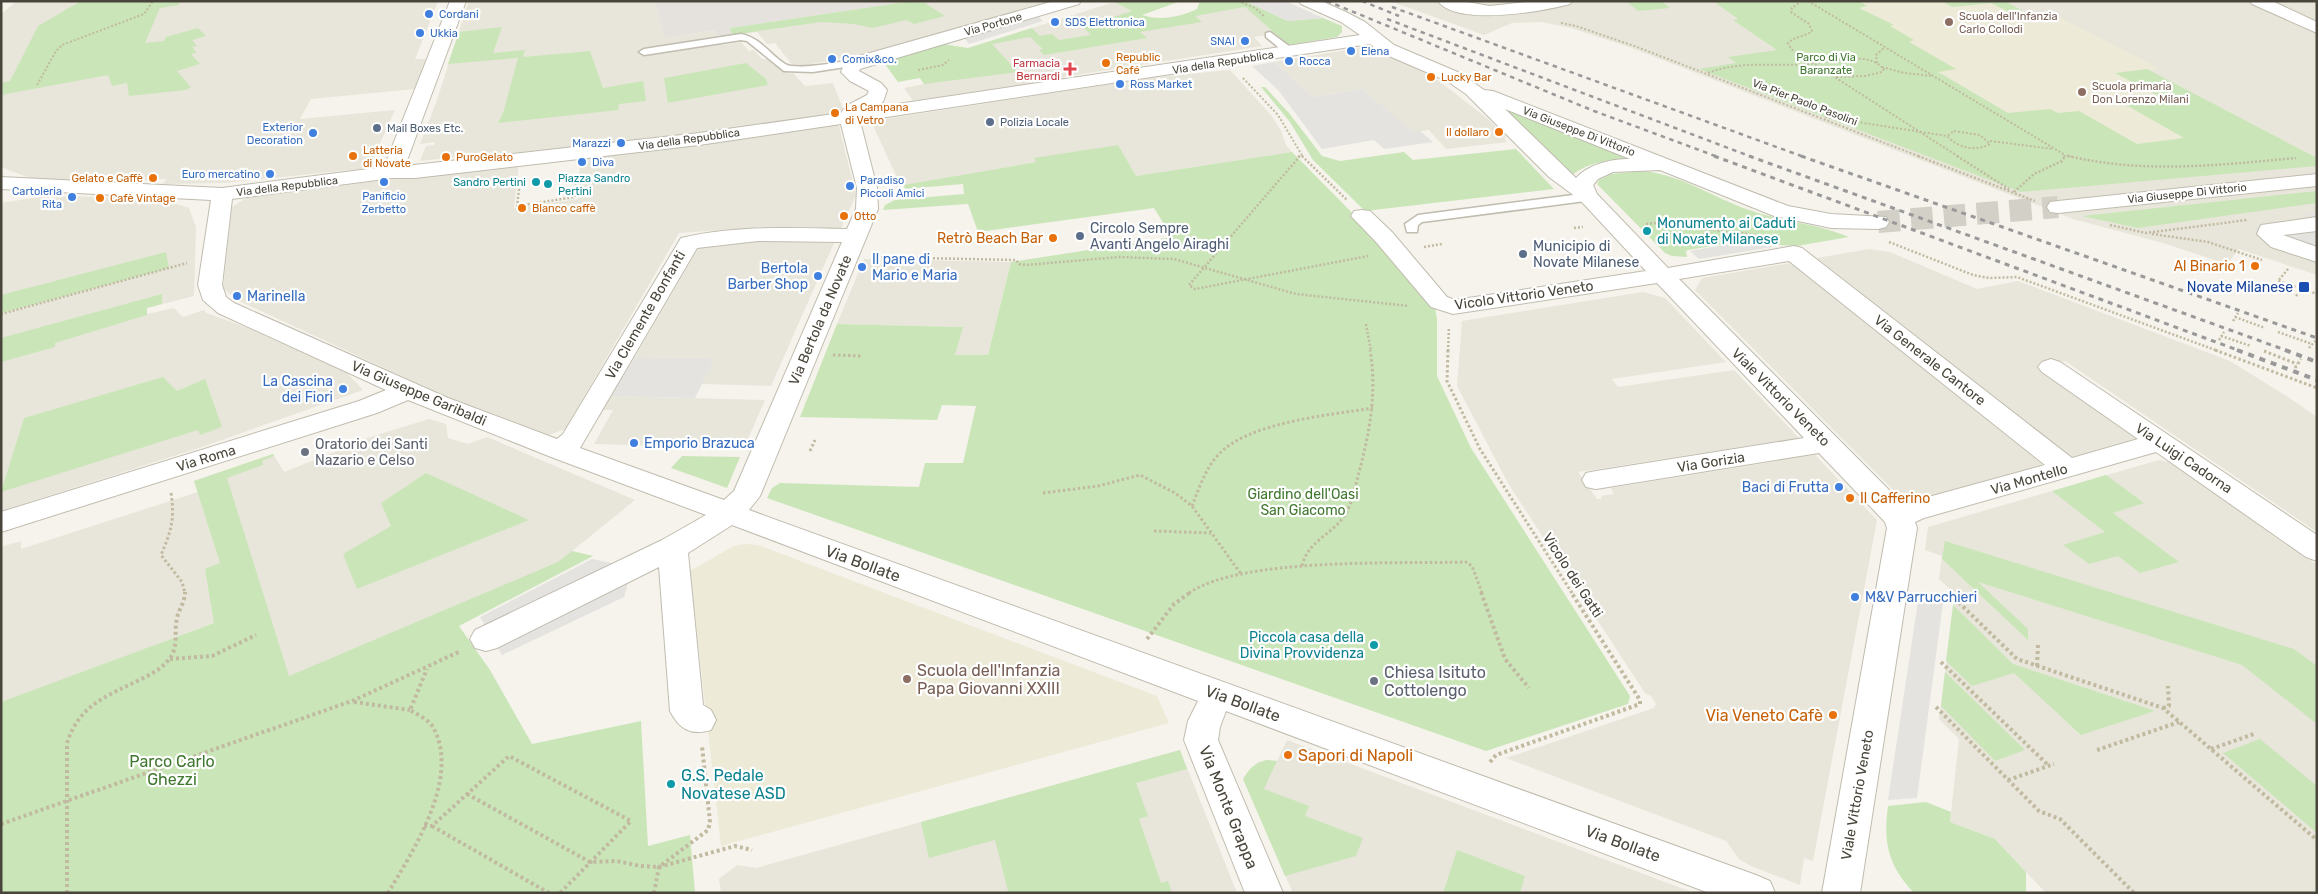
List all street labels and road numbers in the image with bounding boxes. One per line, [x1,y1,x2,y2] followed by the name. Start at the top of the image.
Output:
[963,10,1024,39] street label: Via Portone
[1171,48,1275,77] street label: Via della Repubblica
[1750,76,1859,129] street label: Via Pier Paolo Pasolini
[1521,104,1637,159] street label: Via Giuseppe Di Vittorio
[637,126,741,153] street label: Via della Repubblica
[235,174,339,199] street label: Via della Repubblica
[2127,181,2247,206] street label: Via Giuseppe Di Vittorio
[602,248,689,383] street label: Via Clemente Bonfanti
[785,252,856,388] street label: Via Bertola da Novate
[1454,277,1595,314] street label: Vicolo Vittorio Veneto
[1870,312,1989,409] street label: Via Generale Cantore
[1728,345,1833,450] street label: Viale Vittorio Veneto
[349,357,489,430] street label: Via Giuseppe Garibaldi
[2132,420,2235,497] street label: Via Luigi Cadorna
[175,441,238,476] street label: Via Roma
[1676,449,1746,476] street label: Via Gorizia
[1989,460,2070,499] street label: Via Montello
[1539,530,1606,621] street label: Vicolo dei Gatti
[823,541,903,586] street label: Via Bollate
[1203,681,1283,726] street label: Via Bollate
[1838,729,1877,862] street label: Viale Vittorio Veneto
[1195,743,1262,872] street label: Via Monte Grappa
[1583,821,1663,866] street label: Via Bollate

